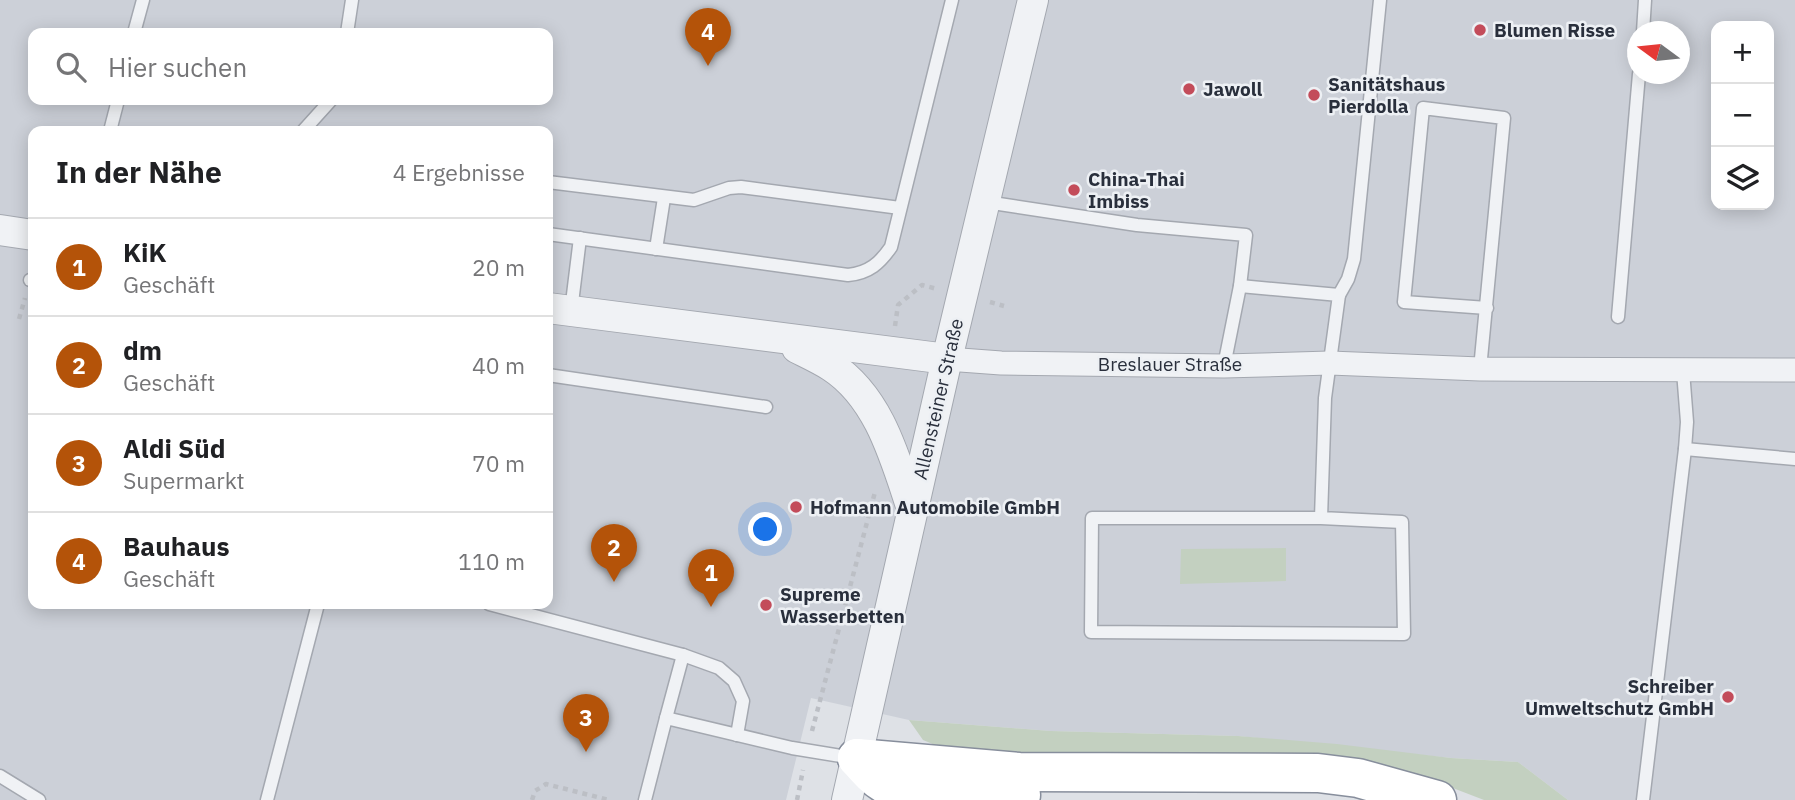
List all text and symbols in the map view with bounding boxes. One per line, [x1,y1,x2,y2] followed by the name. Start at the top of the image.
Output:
[685,8,731,66] pin: 4
[1494,18,1615,42] place label: Blumen Risse
[1627,21,1690,84] north arrow
[1711,21,1774,210] map controls
[1711,21,1774,84] button: +
[1472,22,1488,38] marker: Blumen Risse
[28,28,553,105] search box
[52,48,90,86] icon: search
[108,50,247,84] text: Hier suchen
[1328,72,1445,118] place label: Sanitätshaus Pierdolla
[1203,77,1262,101] place label: Jawoll
[1181,81,1197,97] marker: Jawoll
[1711,84,1774,147] button: −
[1306,87,1322,103] marker: Sanitätshaus Pierdolla
[1711,147,1774,210] button: layers
[56,152,222,191] text: In der Nähe
[393,157,525,187] text: 4 Ergebnisse
[1088,167,1185,213] place label: China-Thai Imbiss
[1066,182,1082,198] marker: China-Thai Imbiss
[123,235,167,269] text: KiK
[72,252,86,282] text: 1
[472,252,525,282] text: 20 m
[123,269,215,299] text: Geschäft
[908,316,968,482] street label: Allensteiner Straße
[123,333,162,367] text: dm
[72,350,86,380] text: 2
[472,350,525,380] text: 40 m
[1098,352,1242,376] street label: Breslauer Straße
[123,367,215,397] text: Geschäft
[123,431,226,465] text: Aldi Süd
[72,448,86,478] text: 3
[472,448,525,478] text: 70 m
[123,465,245,495] text: Supermarkt
[810,495,1060,519] place label: Hofmann Automobile GmbH
[788,499,804,515] marker: Hofmann Automobile GmbH
[748,512,782,546] your location
[591,524,637,582] pin: 2
[123,529,230,563] text: Bauhaus
[72,546,86,576] text: 4
[458,546,525,576] text: 110 m
[688,549,734,607] pin: 1
[123,563,215,593] text: Geschäft
[780,582,905,628] place label: Supreme Wasserbetten
[758,597,774,613] marker: Supreme Wasserbetten
[1525,674,1714,720] place label: Schreiber Umweltschutz GmbH
[1720,689,1736,705] marker: Schreiber Umweltschutz GmbH
[563,694,609,752] pin: 3

